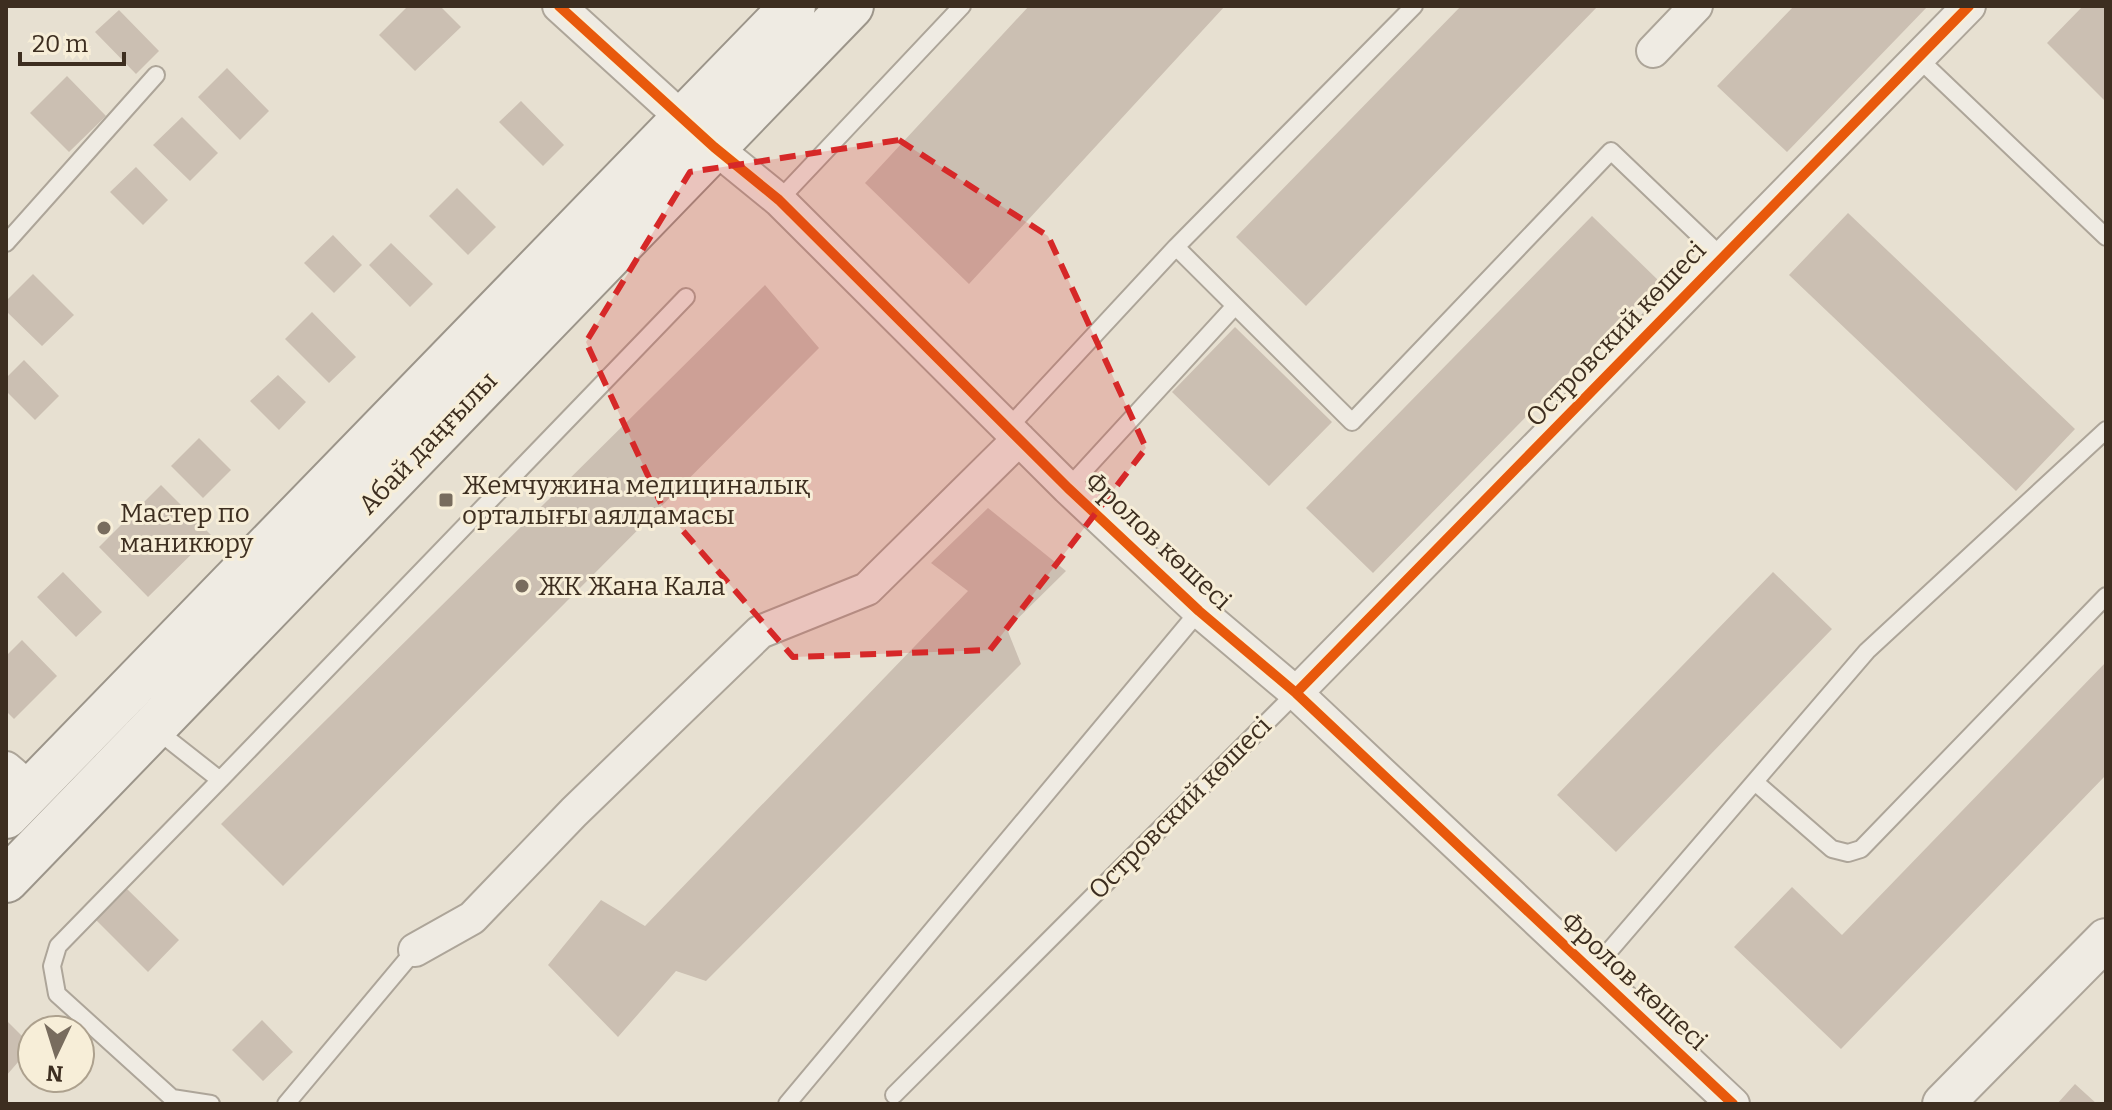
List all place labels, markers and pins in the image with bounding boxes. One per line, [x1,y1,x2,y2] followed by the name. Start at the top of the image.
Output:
[462,470,810,531] place label: Жемчужина медициналық орталығы аялдамасы
[437,491,455,509] marker: Жемчужина медициналық орталығы аялдамасы
[120,498,254,559] place label: Мастер по маникюру
[95,519,113,537] marker: Мастер по маникюру
[538,571,725,602] place label: ЖК Жана Кала
[513,577,531,595] marker: ЖК Жана Кала

